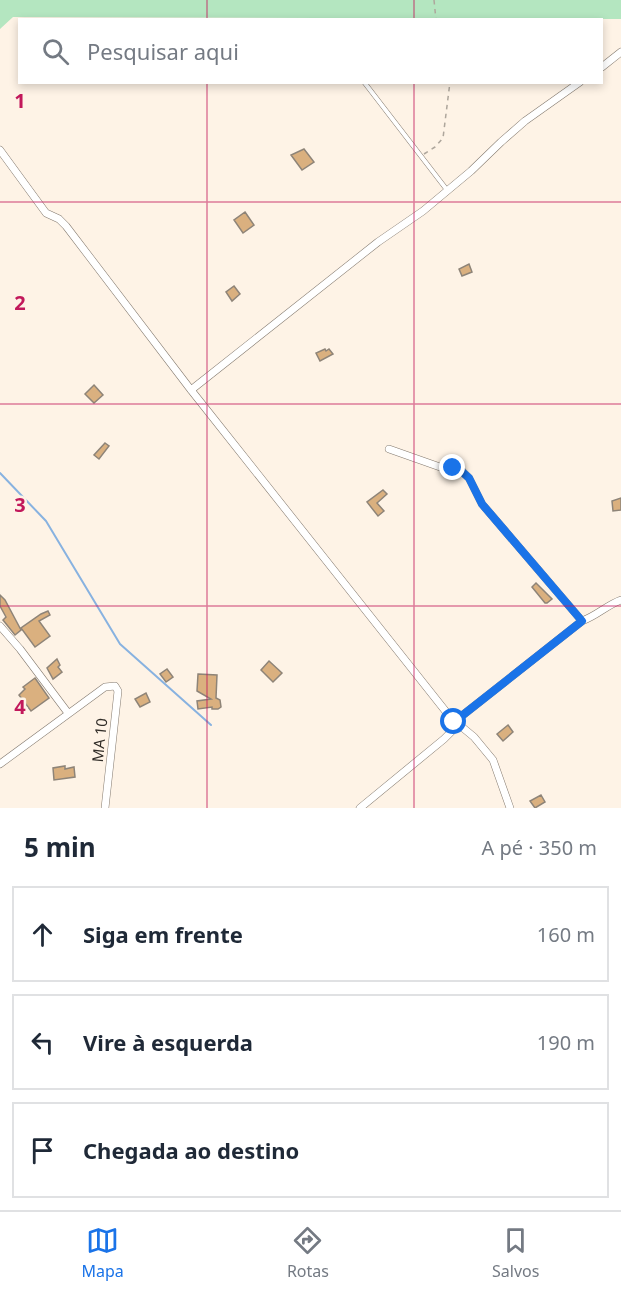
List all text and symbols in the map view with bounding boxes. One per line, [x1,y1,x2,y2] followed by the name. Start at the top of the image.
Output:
[18,18,603,84] search box
[39,35,72,68] icon: search
[87,36,239,66] text: Pesquisar aqui
[14,87,26,114] text: 1
[14,289,26,316] text: 2
[439,454,465,480] route end
[14,491,26,518] text: 3
[14,693,26,720] text: 4
[440,708,466,734] route start
[87,717,111,763] street label: MA 10
[24,829,96,865] text: 5 min
[481,834,597,861] text: A pé · 350 m
[26,918,59,951] icon: ahead
[83,919,243,949] text: Siga em frente
[537,921,595,948] text: 160 m
[26,1026,59,1059] icon: left
[83,1027,253,1057] text: Vire à esquerda
[537,1029,595,1056] text: 190 m
[26,1134,59,1167] icon: arrive
[83,1135,299,1165] text: Chegada ao destino
[82,1224,124,1282] tab: Mapa
[287,1224,329,1282] tab: Rotas
[492,1224,539,1282] tab: Salvos

